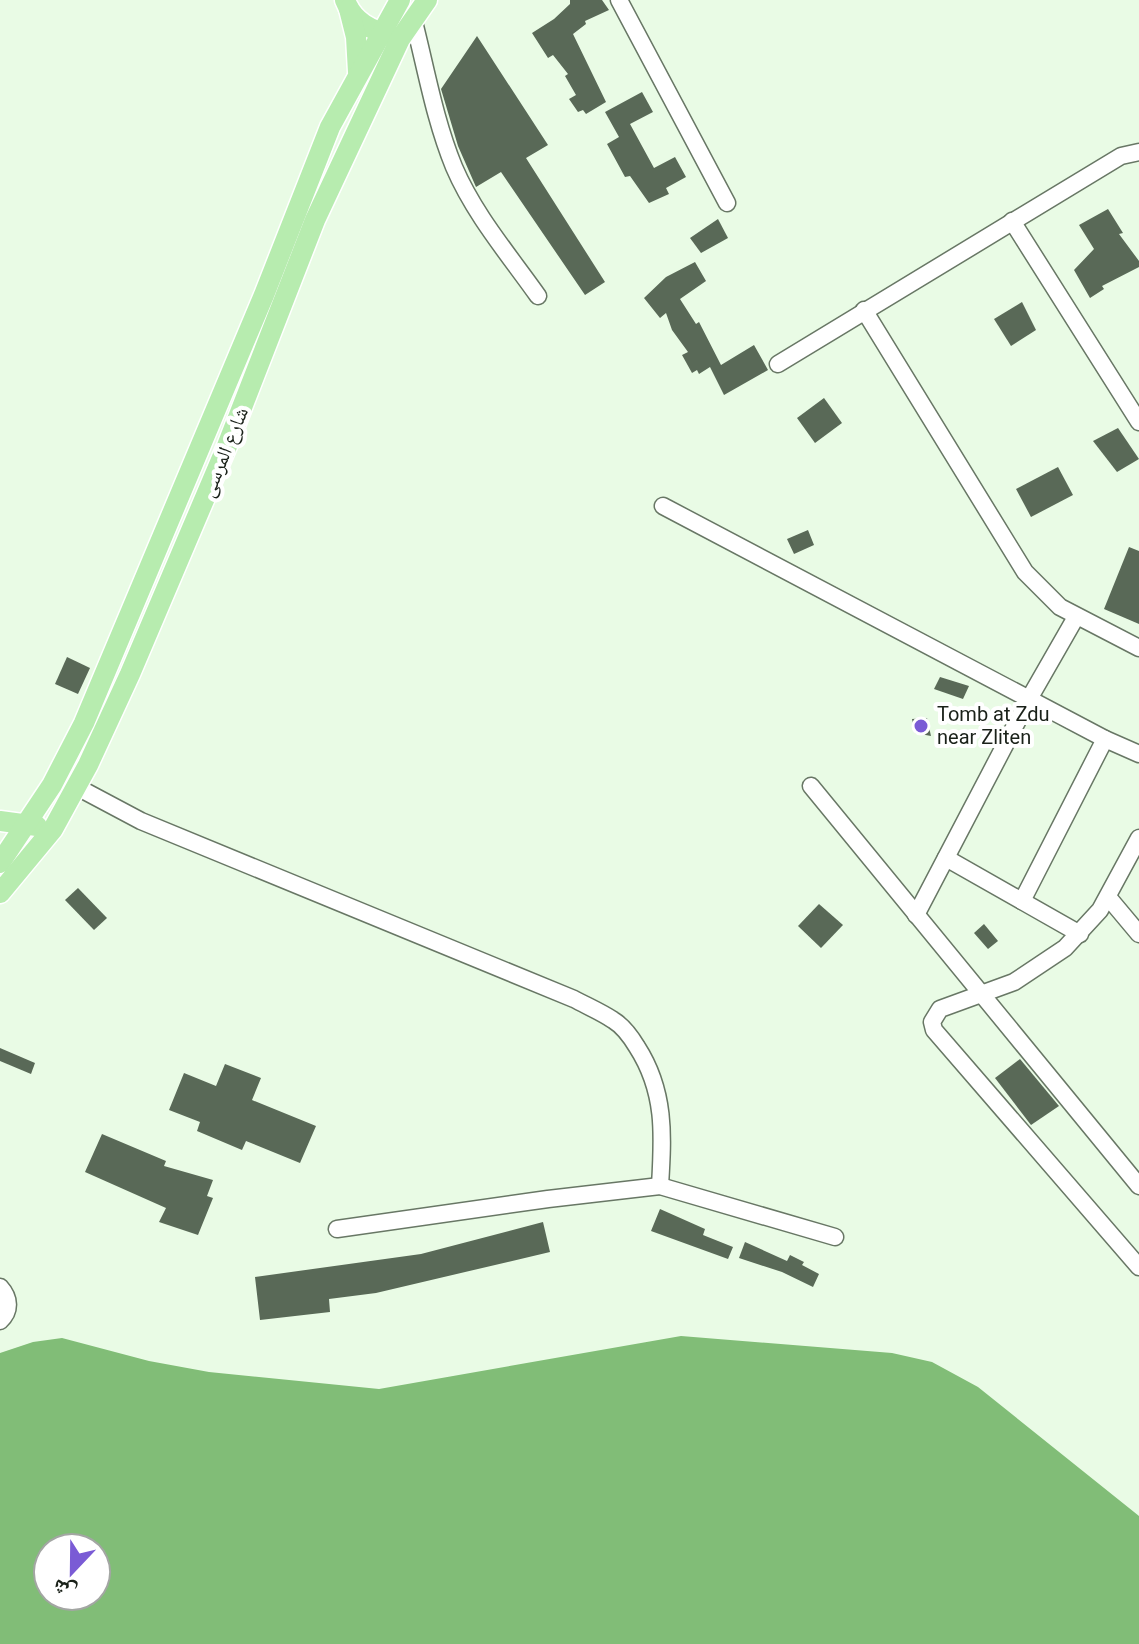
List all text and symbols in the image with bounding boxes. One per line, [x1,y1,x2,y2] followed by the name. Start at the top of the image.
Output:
[195,403,254,501] street label: شارع المرسى
[937,702,1050,749] place label: Tomb at Zdu near Zliten
[912,717,930,735] marker: Tomb at Zdu near Zliten
[32,1532,112,1612] north arrow
[49,1573,81,1606] text: ش

